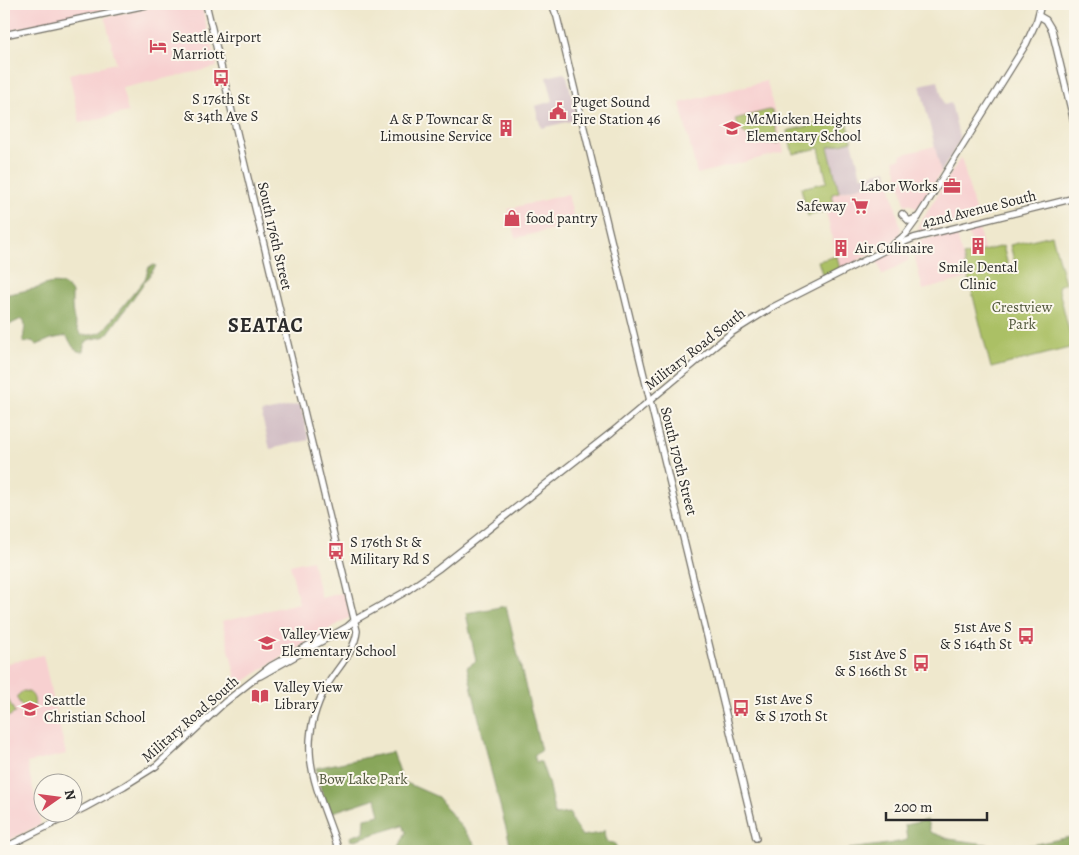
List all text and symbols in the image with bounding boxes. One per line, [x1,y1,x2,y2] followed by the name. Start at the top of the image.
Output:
[172,27,261,64] place label: Seattle Airport Marriott
[148,36,168,56] hotel icon: Seattle Airport Marriott
[211,68,231,88] bus stop icon: S 176th St & 34th Ave S
[184,89,258,126] place label: S 176th St & 34th Ave S
[572,92,660,129] place label: Puget Sound Fire Station 46
[548,101,568,121] public building icon: Puget Sound Fire Station 46
[380,109,492,146] place label: A & P Towncar & Limousine Service
[746,109,861,146] place label: McMicken Heights Elementary School
[496,118,516,138] building icon: A & P Towncar & Limousine Service
[722,118,742,138] school or university icon: McMicken Heights Elementary School
[860,176,938,196] place label: Labor Works
[942,176,962,196] office icon: Labor Works
[253,180,297,292] street label: South 176th Street
[920,185,1038,233] street label: 42nd Avenue South
[796,196,846,216] place label: Safeway
[850,196,870,216] supermarket icon: Safeway
[502,208,522,228] shop icon: food pantry
[526,208,598,228] place label: food pantry
[968,236,988,256] building icon: Smile Dental Clinic
[831,238,851,258] building icon: Air Culinaire
[854,238,934,258] place label: Air Culinaire
[939,257,1018,294] place label: Smile Dental Clinic
[992,297,1053,334] park label: Crestview Park
[641,303,749,395] street label: Military Road South
[228,312,304,339] district label: SEATAC
[656,405,702,518] street label: South 170th Street
[350,532,430,569] place label: S 176th St & Military Rd S
[326,541,346,561] bus stop icon: S 176th St & Military Rd S
[940,617,1012,654] place label: 51st Ave S & S 164th St
[280,624,396,661] place label: Valley View Elementary School
[1016,626,1036,646] bus stop icon: 51st Ave S & S 164th St
[257,633,277,653] school or university icon: Valley View Elementary School
[835,644,907,681] place label: 51st Ave S & S 166th St
[911,653,931,673] bus stop icon: 51st Ave S & S 166th St
[137,671,243,767] street label: Military Road South
[273,677,343,714] place label: Valley View Library
[250,686,270,706] library icon: Valley View Library
[755,689,828,726] place label: 51st Ave S & S 170th St
[44,690,146,727] place label: Seattle Christian School
[731,698,751,718] bus stop icon: 51st Ave S & S 170th St
[20,699,40,719] school or university icon: Seattle Christian School
[318,769,408,789] park label: Bow Lake Park
[32,772,82,822] north arrow
[60,788,81,802] text: N
[886,790,988,822] scale bar
[894,797,933,817] text: 200 m

